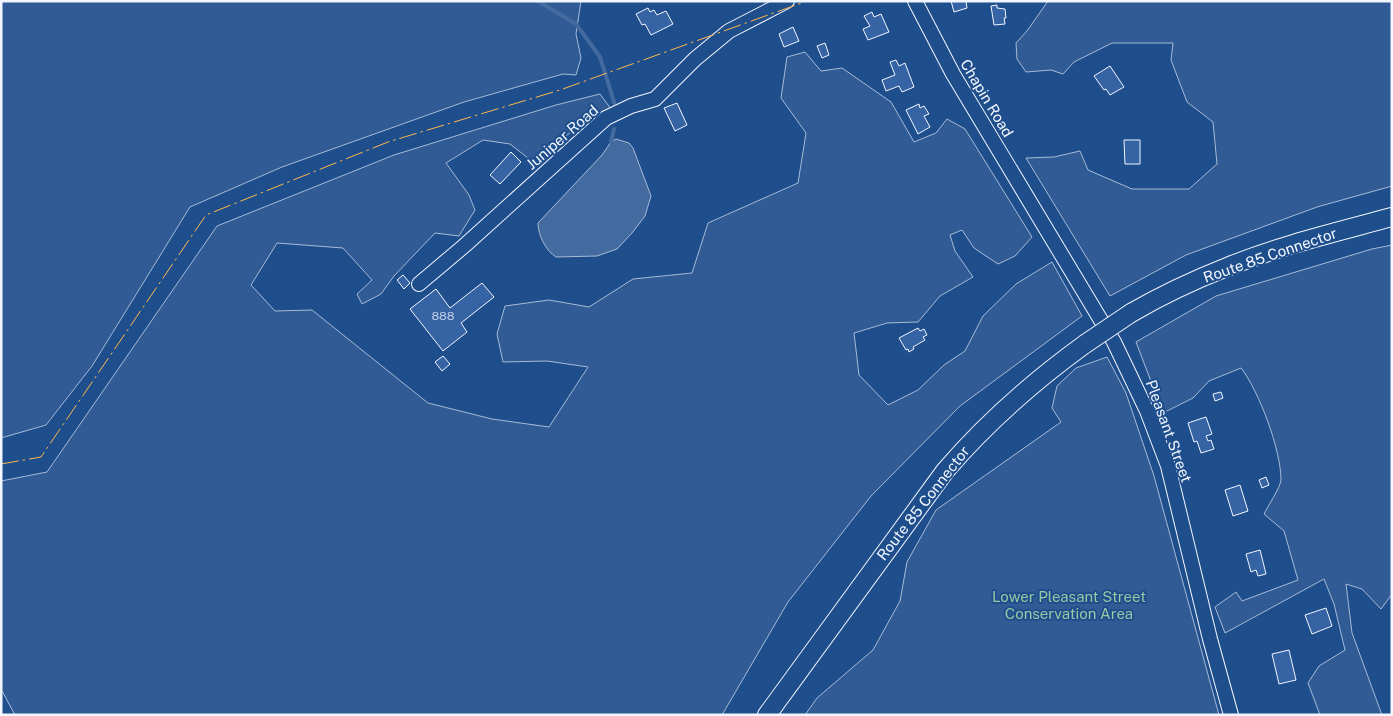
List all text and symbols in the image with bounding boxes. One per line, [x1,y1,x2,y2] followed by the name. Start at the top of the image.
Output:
[957,56,1017,140] street label: Chapin Road
[523,101,601,173] street label: Juniper Road
[1201,224,1339,286] street label: Route 85 Connector
[431,309,455,323] house number: 888
[1143,377,1195,485] street label: Pleasant Street
[873,442,973,563] street label: Route 85 Connector
[992,588,1146,622] park label: Lower Pleasant Street Conservation Area

